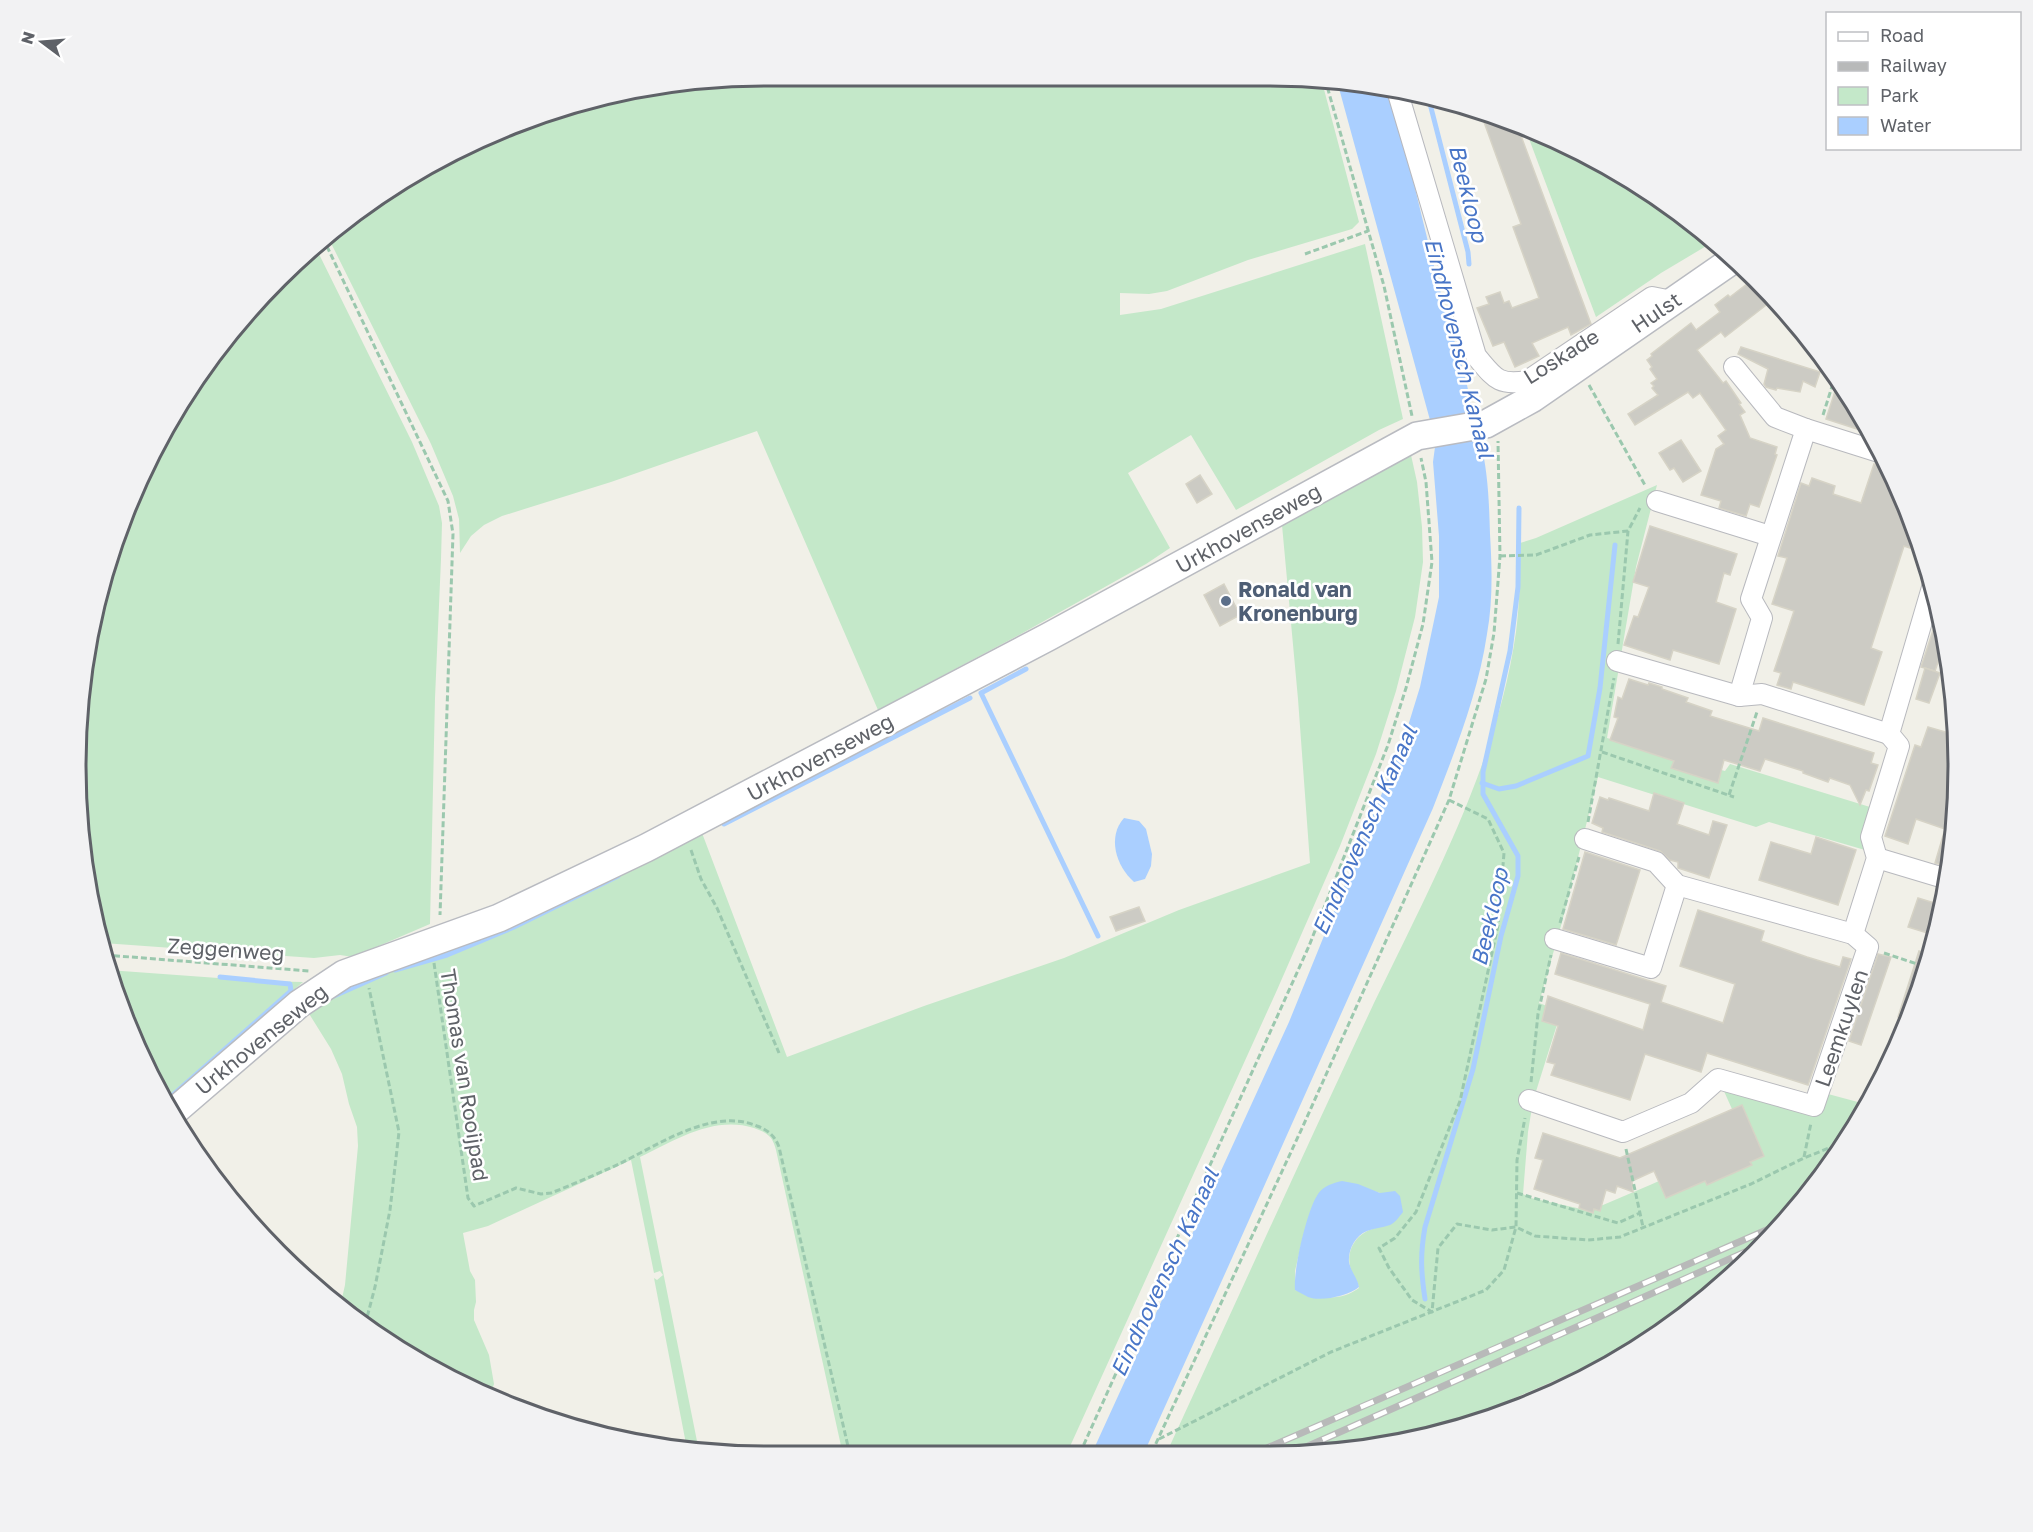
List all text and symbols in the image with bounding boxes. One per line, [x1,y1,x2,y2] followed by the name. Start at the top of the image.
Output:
[12,12,72,72] north arrow
[1826,12,2021,150] legend
[1880,24,1924,46] text: Road
[16,29,39,46] text: N
[1880,54,1947,76] text: Railway
[1880,84,1919,106] text: Park
[1880,114,1931,136] text: Water
[1444,141,1494,246] water label: Beekloop
[1420,235,1501,462] water label: Eindhovensch Kanaal
[1626,286,1686,338] street label: Hulst
[1518,323,1604,389] street label: Loskade
[1171,477,1325,579] street label: Urkhovenseweg
[1238,576,1358,626] place label: Ronald van Kronenburg
[1219,594,1233,608] marker: Ronald van Kronenburg
[742,708,898,806] street label: Urkhovenseweg
[1306,720,1423,939] water label: Eindhovensch Kanaal
[1465,864,1514,968] water label: Beekloop
[167,932,285,966] street label: Zeggenweg
[1809,966,1873,1090] street label: Leemkuylen
[435,967,495,1183] street label: Thomas van Rooijpad
[190,978,332,1100] street label: Urkhovenseweg
[1104,1163,1224,1380] water label: Eindhovensch Kanaal

